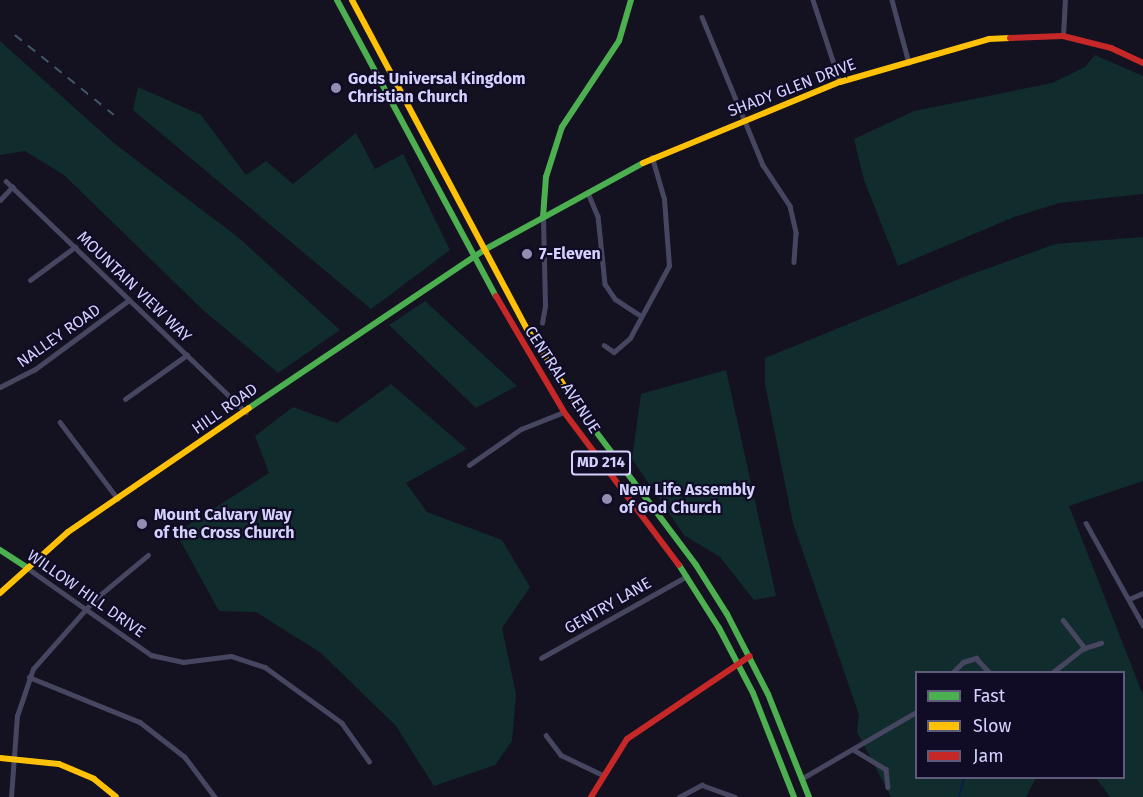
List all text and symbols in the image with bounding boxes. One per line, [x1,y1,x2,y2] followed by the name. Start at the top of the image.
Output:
[725,55,859,121] street label: SHADY GLEN DRIVE
[348,69,526,107] place label: Gods Universal Kingdom Christian Church
[329,81,343,95] marker: Gods Universal Kingdom Christian Church
[73,227,195,347] street label: MOUNTAIN VIEW WAY
[539,244,601,264] place label: 7-Eleven
[520,247,534,261] marker: 7-Eleven
[14,300,104,372] street label: NALLEY ROAD
[520,323,604,437] street label: CENTRAL AVENUE
[188,379,262,439] street label: HILL ROAD
[571,451,631,475] road number: MD 214
[619,480,755,518] place label: New Life Assembly of God Church
[600,492,614,506] marker: New Life Assembly of God Church
[154,505,295,543] place label: Mount Calvary Way of the Cross Church
[135,517,149,531] marker: Mount Calvary Way of the Cross Church
[23,546,149,642] street label: WILLOW HILL DRIVE
[561,573,655,639] street label: GENTRY LANE
[915,671,1125,779] legend
[973,685,1005,707] text: Fast
[973,715,1011,737] text: Slow
[973,745,1004,767] text: Jam

